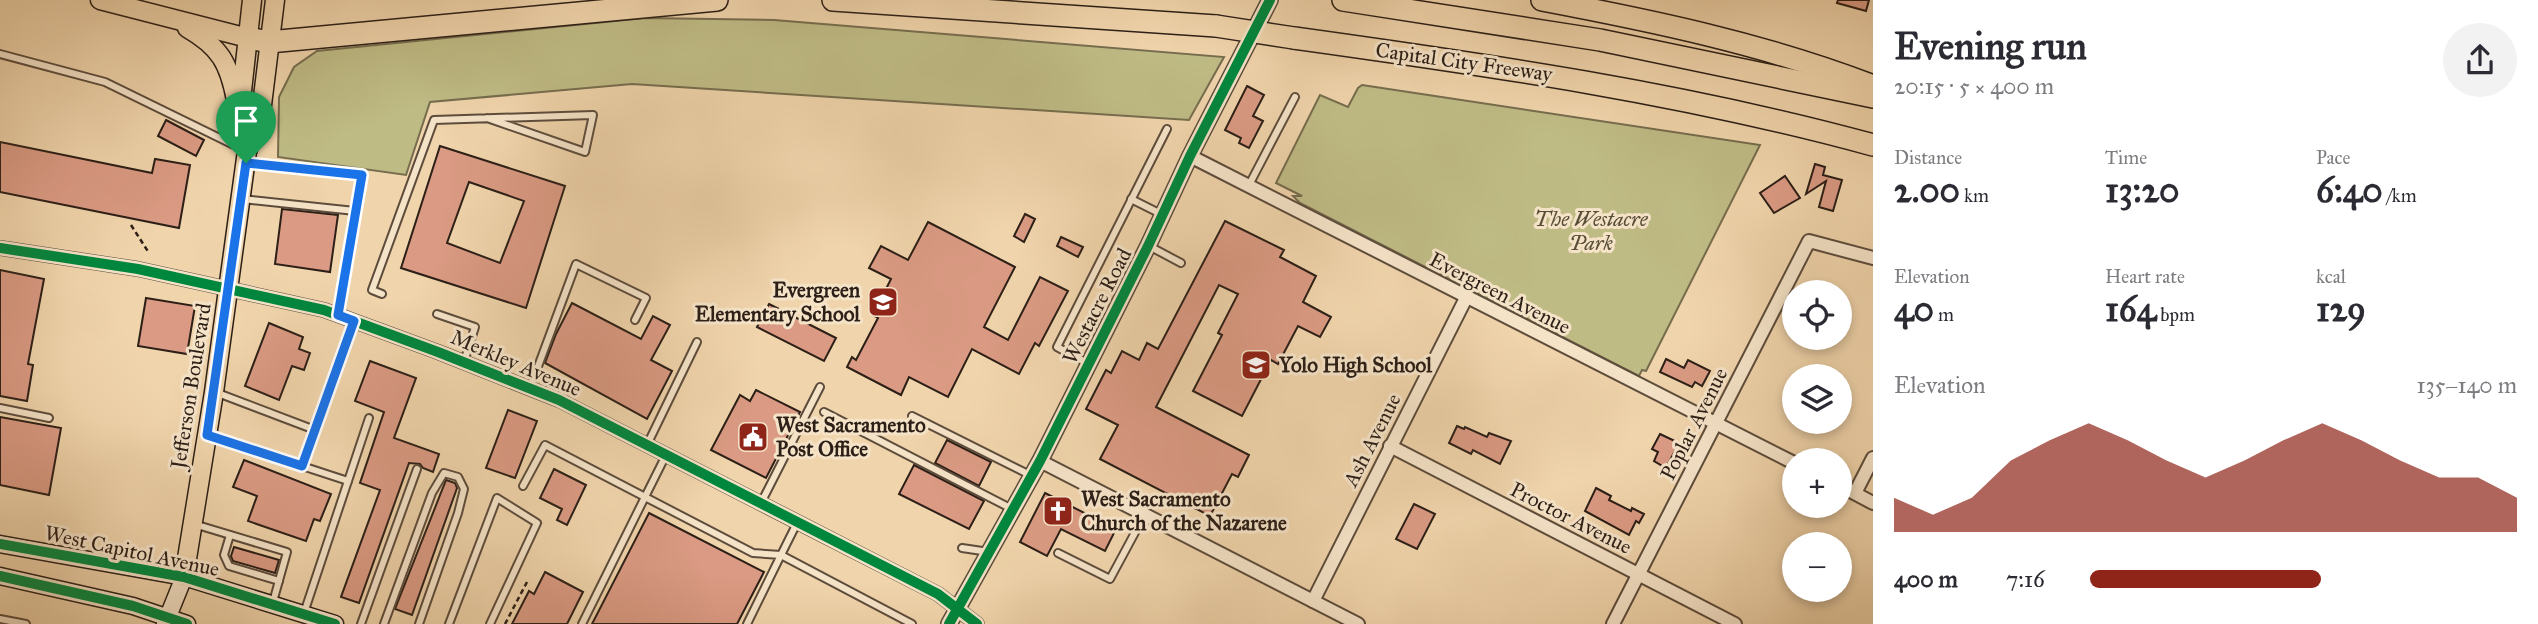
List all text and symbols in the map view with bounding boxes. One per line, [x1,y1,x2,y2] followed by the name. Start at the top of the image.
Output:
[1894,23,2087,69] text: Evening run
[2443,23,2517,97] button: share
[1374,37,1555,87] street label: Capital City Freeway
[1894,72,2054,100] text: 20:15 · 5 × 400 m
[216,91,276,163] pin
[227,102,265,140] icon: arrive
[1894,146,1962,169] text: Distance
[2105,146,2147,169] text: Time
[2316,146,2350,169] text: Pace
[1894,169,1960,212] text: 2.00
[2105,169,2179,212] text: 13:20
[2316,169,2383,212] text: 6:40
[1960,184,1989,207] text: km
[2383,184,2417,207] text: /km
[1534,206,1649,256] park label: The Westacre Park
[1057,243,1137,368] street label: Westacre Road
[1425,246,1575,340] street label: Evergreen Avenue
[1894,265,1969,288] text: Elevation
[2105,265,2185,288] text: Heart rate
[2316,265,2346,288] text: kcal
[695,277,861,327] place label: Evergreen Elementary School
[1782,280,1852,602] map controls
[1782,280,1852,350] button: locate
[866,285,900,319] school or university icon: Evergreen Elementary School
[1894,288,1934,331] text: 40
[2105,288,2156,331] text: 164
[2316,288,2366,331] text: 129
[165,301,217,473] street label: Jefferson Boulevard
[1934,303,1954,326] text: m
[2156,303,2195,326] text: bpm
[447,324,585,402] street label: Merkley Avenue
[1239,348,1273,382] school or university icon: Yolo High School
[1278,352,1433,378] place label: Yolo High School
[1655,363,1734,485] street label: Poplar Avenue
[1782,364,1852,434] button: layers
[1894,371,1985,399] text: Elevation
[2416,371,2517,399] text: 135–140 m
[1337,389,1407,492] street label: Ash Avenue
[776,412,926,462] place label: West Sacramento Post Office
[736,420,770,454] public building icon: West Sacramento Post Office
[1782,448,1852,518] button: +
[1506,476,1636,560] street label: Proctor Avenue
[1081,486,1287,536] place label: West Sacramento Church of the Nazarene
[1041,494,1075,528] church icon: West Sacramento Church of the Nazarene
[42,520,222,582] street label: West Capitol Avenue
[1782,532,1852,602] button: −
[1894,565,1958,593] text: 400 m
[2006,565,2045,593] text: 7:16

